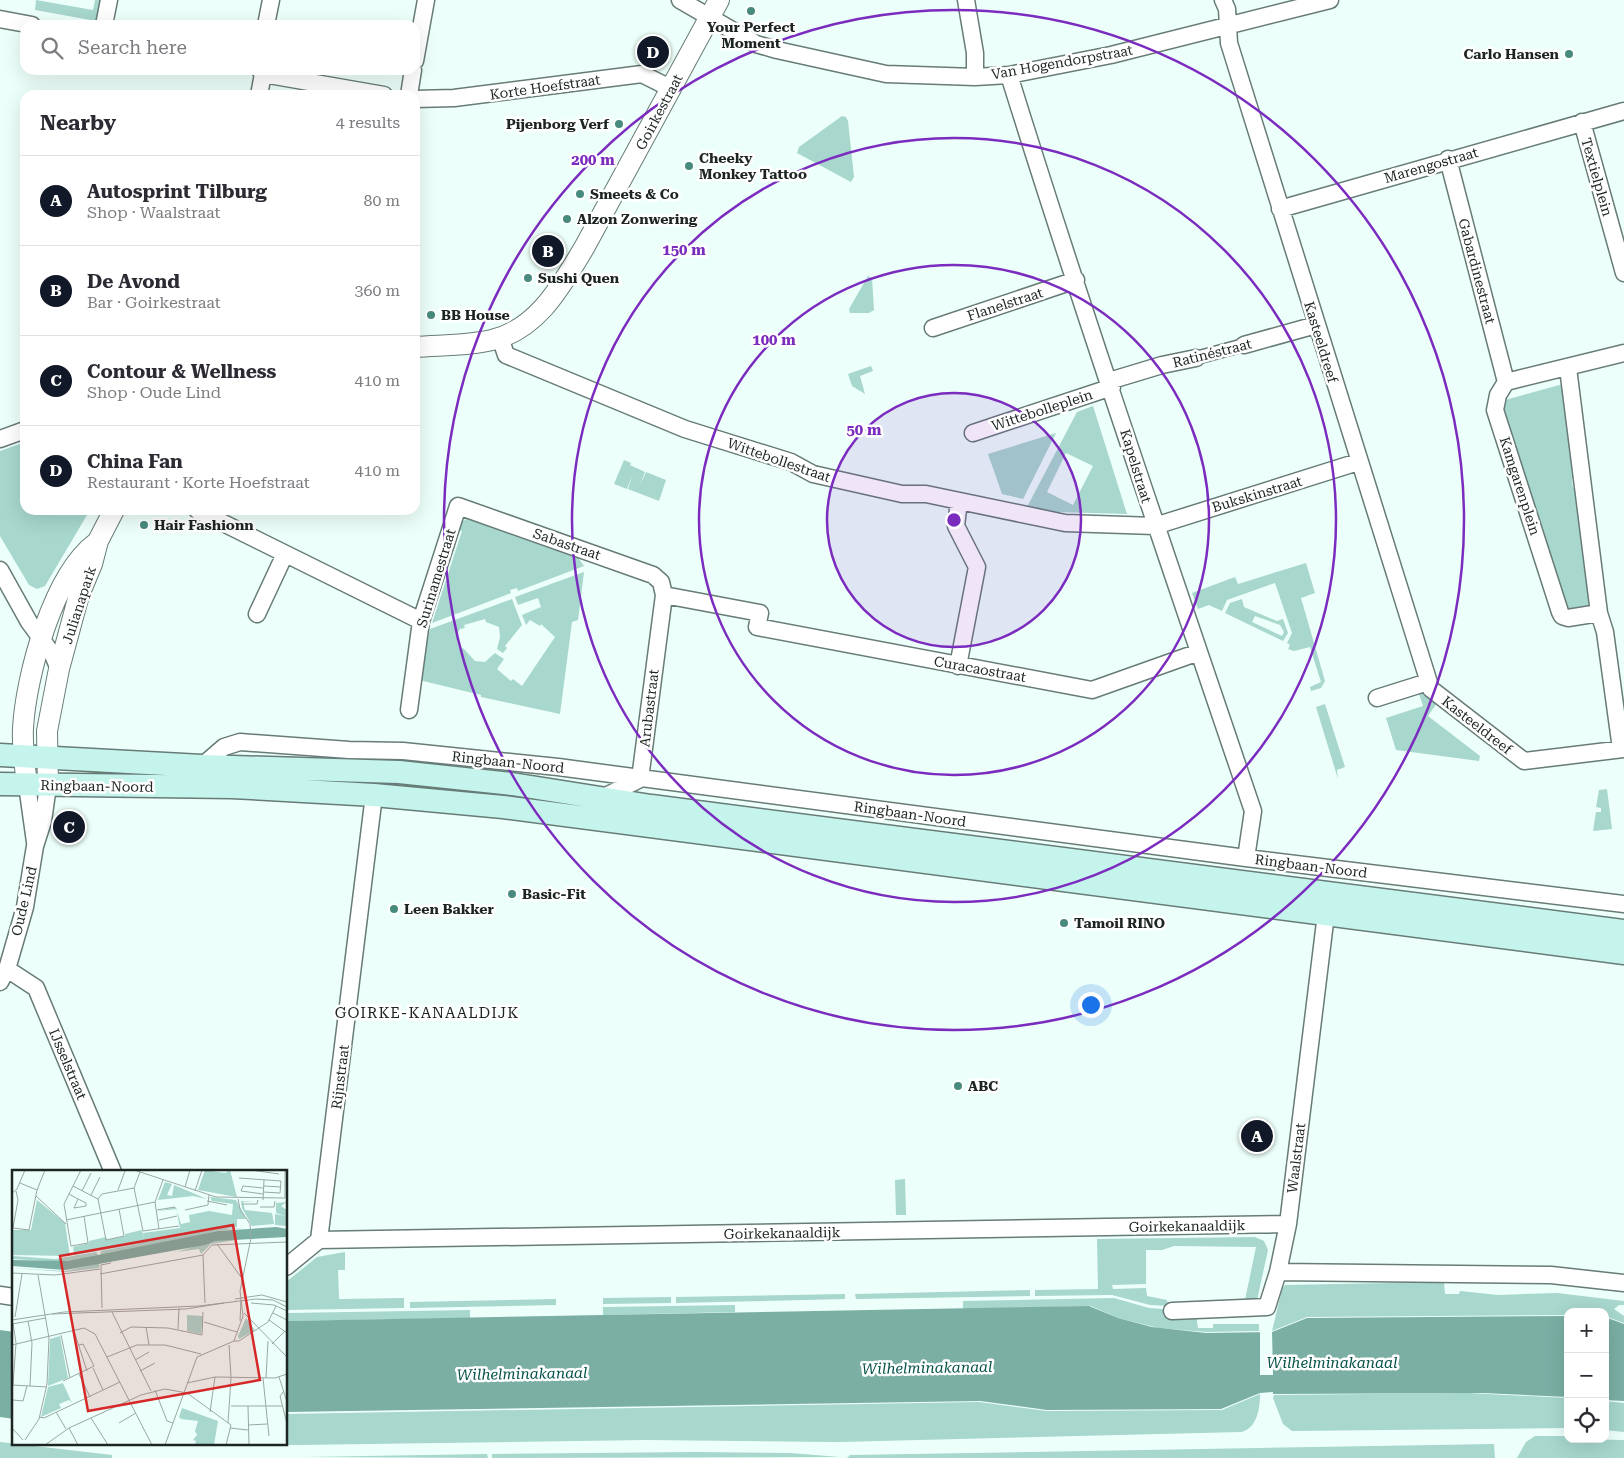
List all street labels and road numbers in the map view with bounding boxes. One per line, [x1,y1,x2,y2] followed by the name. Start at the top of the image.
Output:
[990,42,1134,82] street label: Van Hogendorpstraat
[489,71,601,103] street label: Korte Hoefstraat
[632,71,686,153] street label: Goirkestraat
[1578,136,1616,218] street label: Textielplein
[1382,144,1480,186] street label: Marengostraat
[1455,217,1499,325] street label: Gabardinestraat
[965,284,1045,324] street label: Flanelstraat
[1301,299,1341,385] street label: Kasteeldreef
[1171,335,1253,371] street label: Ratinéstraat
[989,386,1095,434] street label: Wittebolleplein
[1117,427,1155,505] street label: Kapelstraat
[725,435,833,485] street label: Wittebollestraat
[1497,435,1543,537] street label: Kamgarenplein
[1210,473,1304,515] street label: Bukskinstraat
[531,525,603,563] street label: Sabastraat
[413,527,459,629] street label: Surinamestraat
[59,564,99,646] street label: Julianapark
[933,653,1027,685] street label: Curacaostraat
[636,668,662,748] street label: Arubastraat
[1439,693,1516,758] street label: Kasteeldreef
[451,748,565,776] street label: Ringbaan-Noord
[40,777,154,795] street label: Ringbaan-Noord
[853,798,967,830] street label: Ringbaan-Noord
[1254,851,1368,881] street label: Ringbaan-Noord
[8,864,40,937] street label: Oude Lind
[46,1026,90,1102] street label: IJsselstraat
[328,1044,352,1110] street label: Rijnstraat
[1284,1122,1308,1194] street label: Waalstraat
[1128,1217,1246,1235] street label: Goirkekanaaldijk
[723,1224,841,1242] street label: Goirkekanaaldijk

